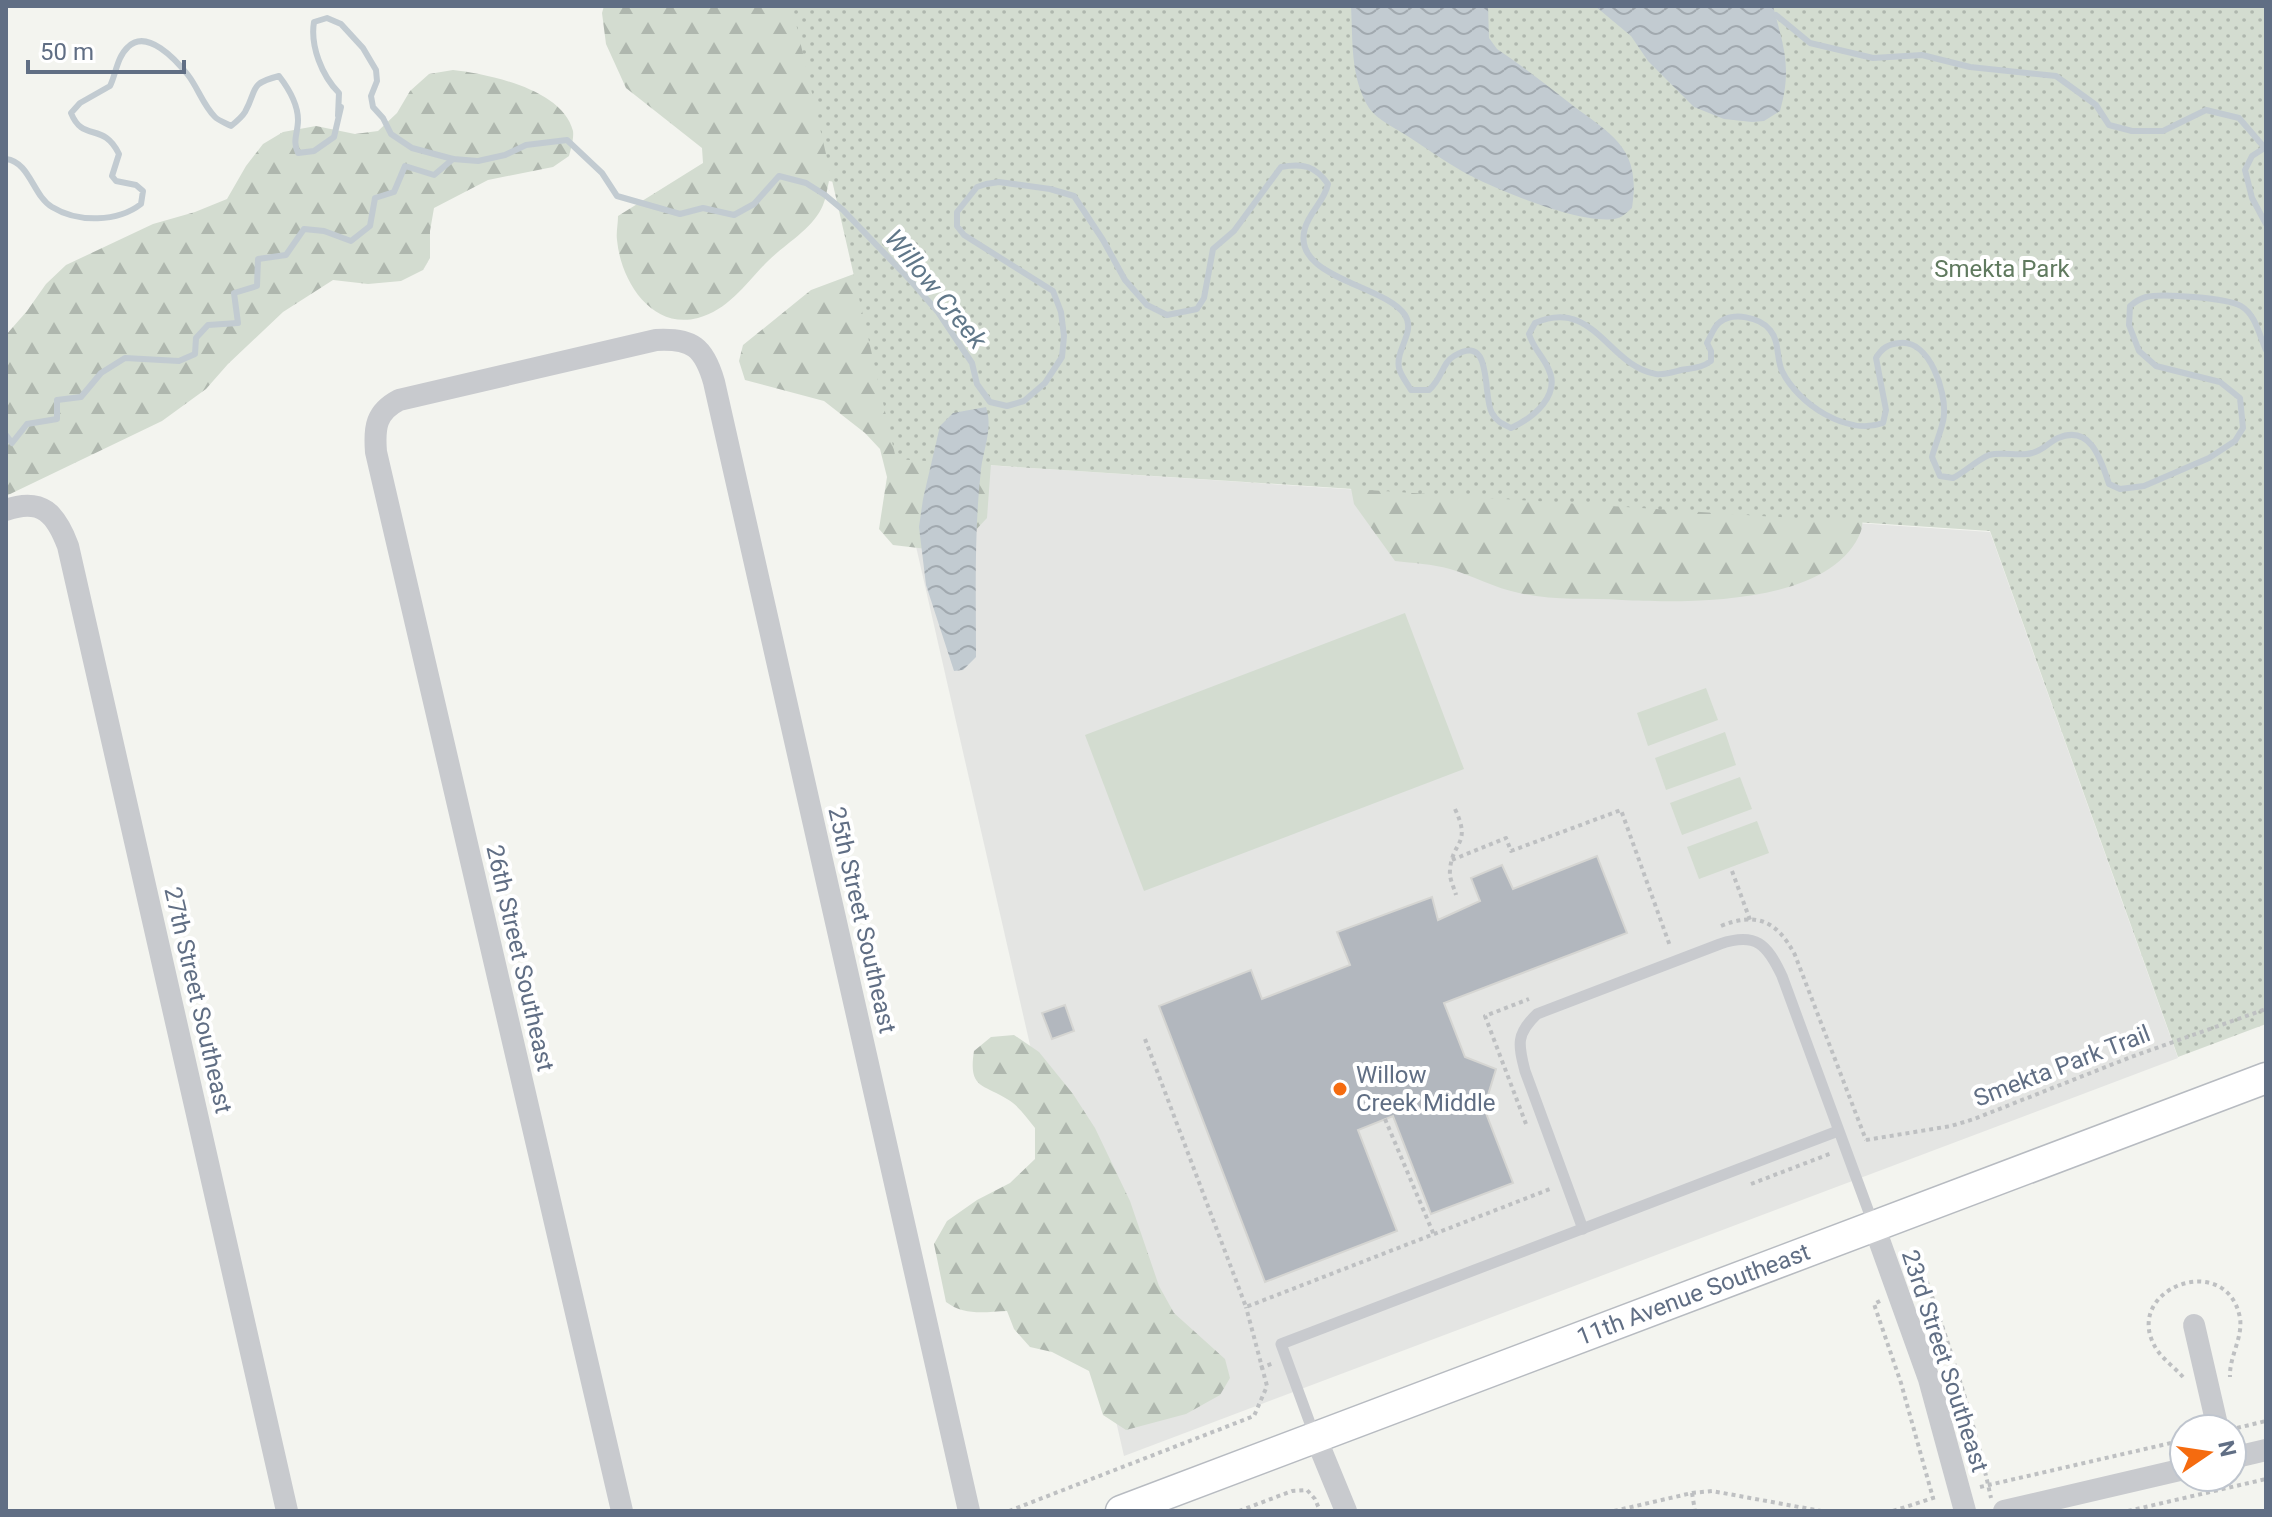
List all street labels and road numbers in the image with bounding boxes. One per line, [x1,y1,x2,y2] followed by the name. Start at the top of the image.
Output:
[822,804,902,1036] street label: 25th Street Southeast
[480,842,560,1074] street label: 26th Street Southeast
[158,884,238,1116] street label: 27th Street Southeast
[1970,1019,2154,1113] street label: Smekta Park Trail
[1573,1238,1814,1351] street label: 11th Avenue Southeast
[1896,1246,1994,1476] street label: 23rd Street Southeast

